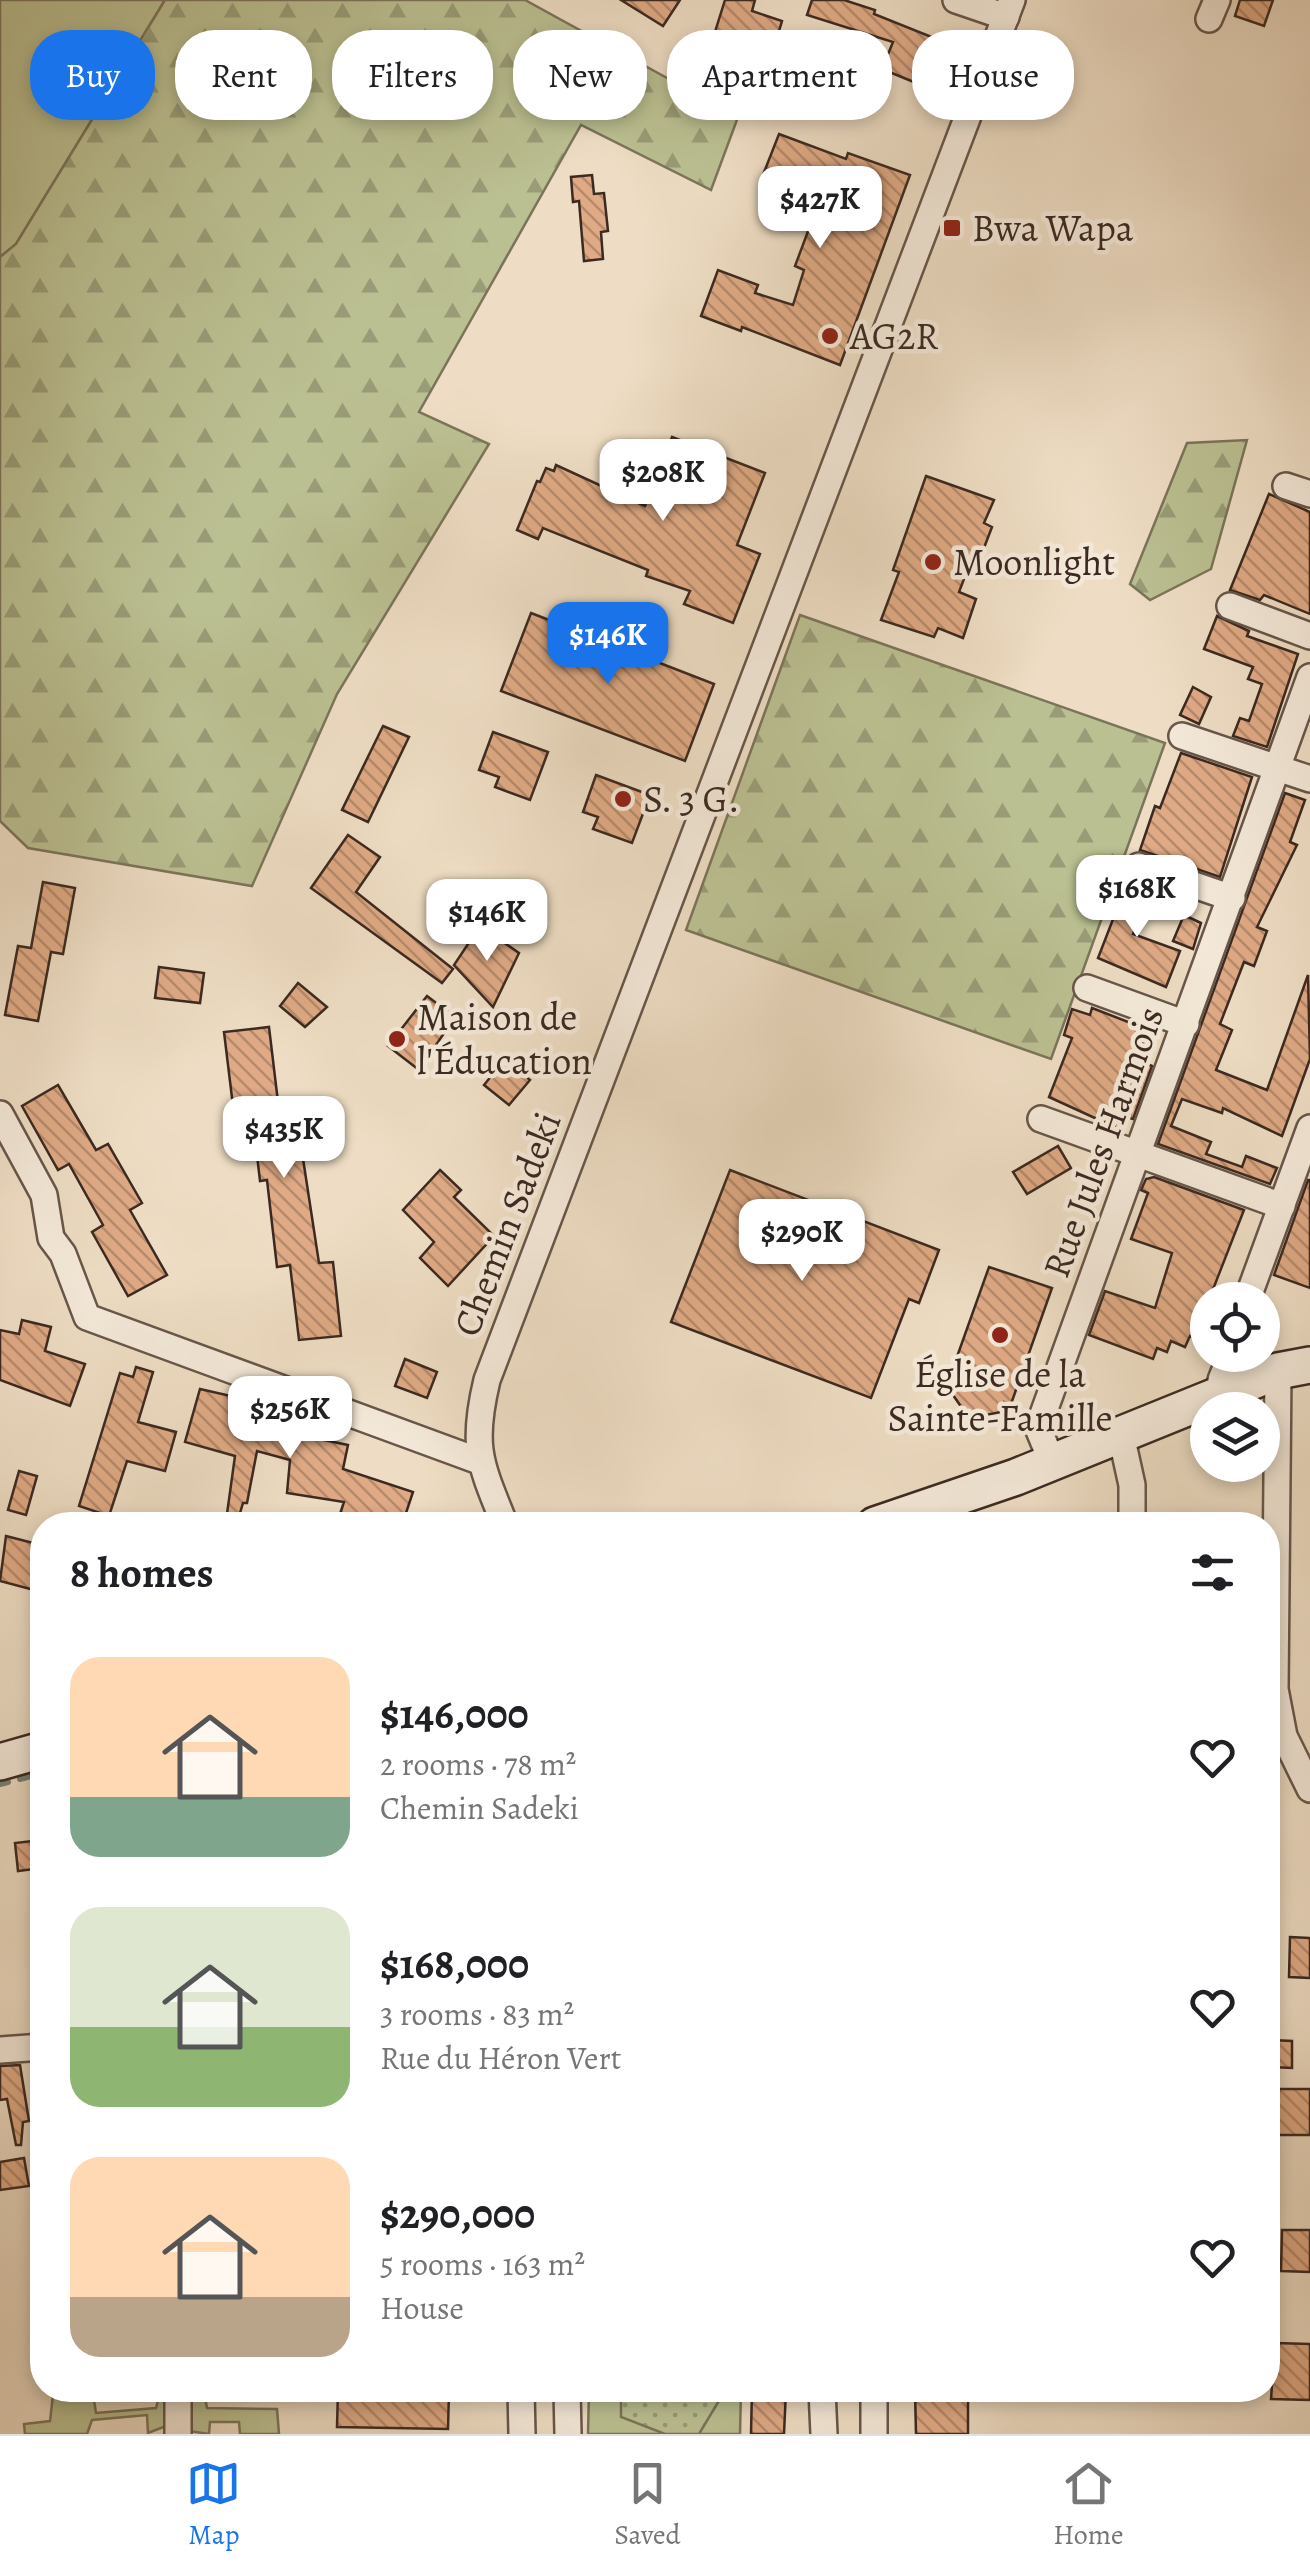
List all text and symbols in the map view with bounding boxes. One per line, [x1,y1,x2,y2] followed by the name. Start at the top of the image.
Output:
[30,30,155,120] chip: Buy
[175,30,312,120] chip: Rent
[332,30,493,120] chip: Filters
[513,30,647,120] chip: New
[667,30,892,120] chip: Apartment
[912,30,1074,120] chip: House
[750,166,890,251] pin: $427K
[780,176,860,220] text: $427K
[972,202,1134,254] place label: Bwa Wapa
[941,217,963,239] marker: Bwa Wapa
[849,310,938,362] place label: AG2R
[819,325,841,347] marker: AG2R
[593,439,733,524] pin: $208K
[622,449,704,493] text: $208K
[953,536,1115,588] place label: Moonlight
[922,551,944,573] marker: Moonlight
[538,602,678,687] pin: $146K
[569,612,647,656] text: $146K
[643,773,739,825] place label: S. 3 G.
[612,788,634,810] marker: S. 3 G.
[1067,855,1207,940] pin: $168K
[1098,865,1176,909] text: $168K
[417,879,557,964] pin: $146K
[448,889,526,933] text: $146K
[417,991,592,1087] place label: Maison de l'Éducation
[1030,999,1176,1285] street label: Rue Jules Harmois
[386,1028,408,1050] marker: Maison de l'Éducation
[214,1096,354,1181] pin: $435K
[440,1105,574,1343] street label: Chemin Sadeki
[245,1106,323,1150] text: $435K
[732,1199,872,1284] pin: $290K
[761,1209,843,1253] text: $290K
[1190,1282,1280,1482] map controls
[1190,1282,1280,1372] button: locate
[989,1324,1011,1346] marker: Église de la Sainte-Famille
[888,1348,1112,1444] place label: Église de la Sainte-Famille
[220,1376,360,1461] pin: $256K
[250,1386,330,1430] text: $256K
[1190,1392,1280,1482] button: layers
[70,1544,214,1601] text: 8 homes
[1185,1545,1240,1600] icon: filters
[380,1685,529,1742] text: $146,000
[150,1697,270,1817] icon: home
[1185,1730,1240,1785] icon: heart
[380,1742,576,1786] text: 2 rooms · 78 m²
[380,1786,579,1830] text: Chemin Sadeki
[380,1935,529,1992] text: $168,000
[150,1947,270,2067] icon: home
[1185,1980,1240,2035] icon: heart
[380,1992,574,2036] text: 3 rooms · 83 m²
[380,2036,621,2080] text: Rue du Héron Vert
[380,2185,535,2242] text: $290,000
[150,2197,270,2317] icon: home
[1185,2230,1240,2285] icon: heart
[380,2242,585,2286] text: 5 rooms · 163 m²
[380,2286,464,2330] text: House
[186,2456,241,2554] tab: Map
[614,2456,681,2554] tab: Saved
[1053,2456,1124,2554] tab: Home

